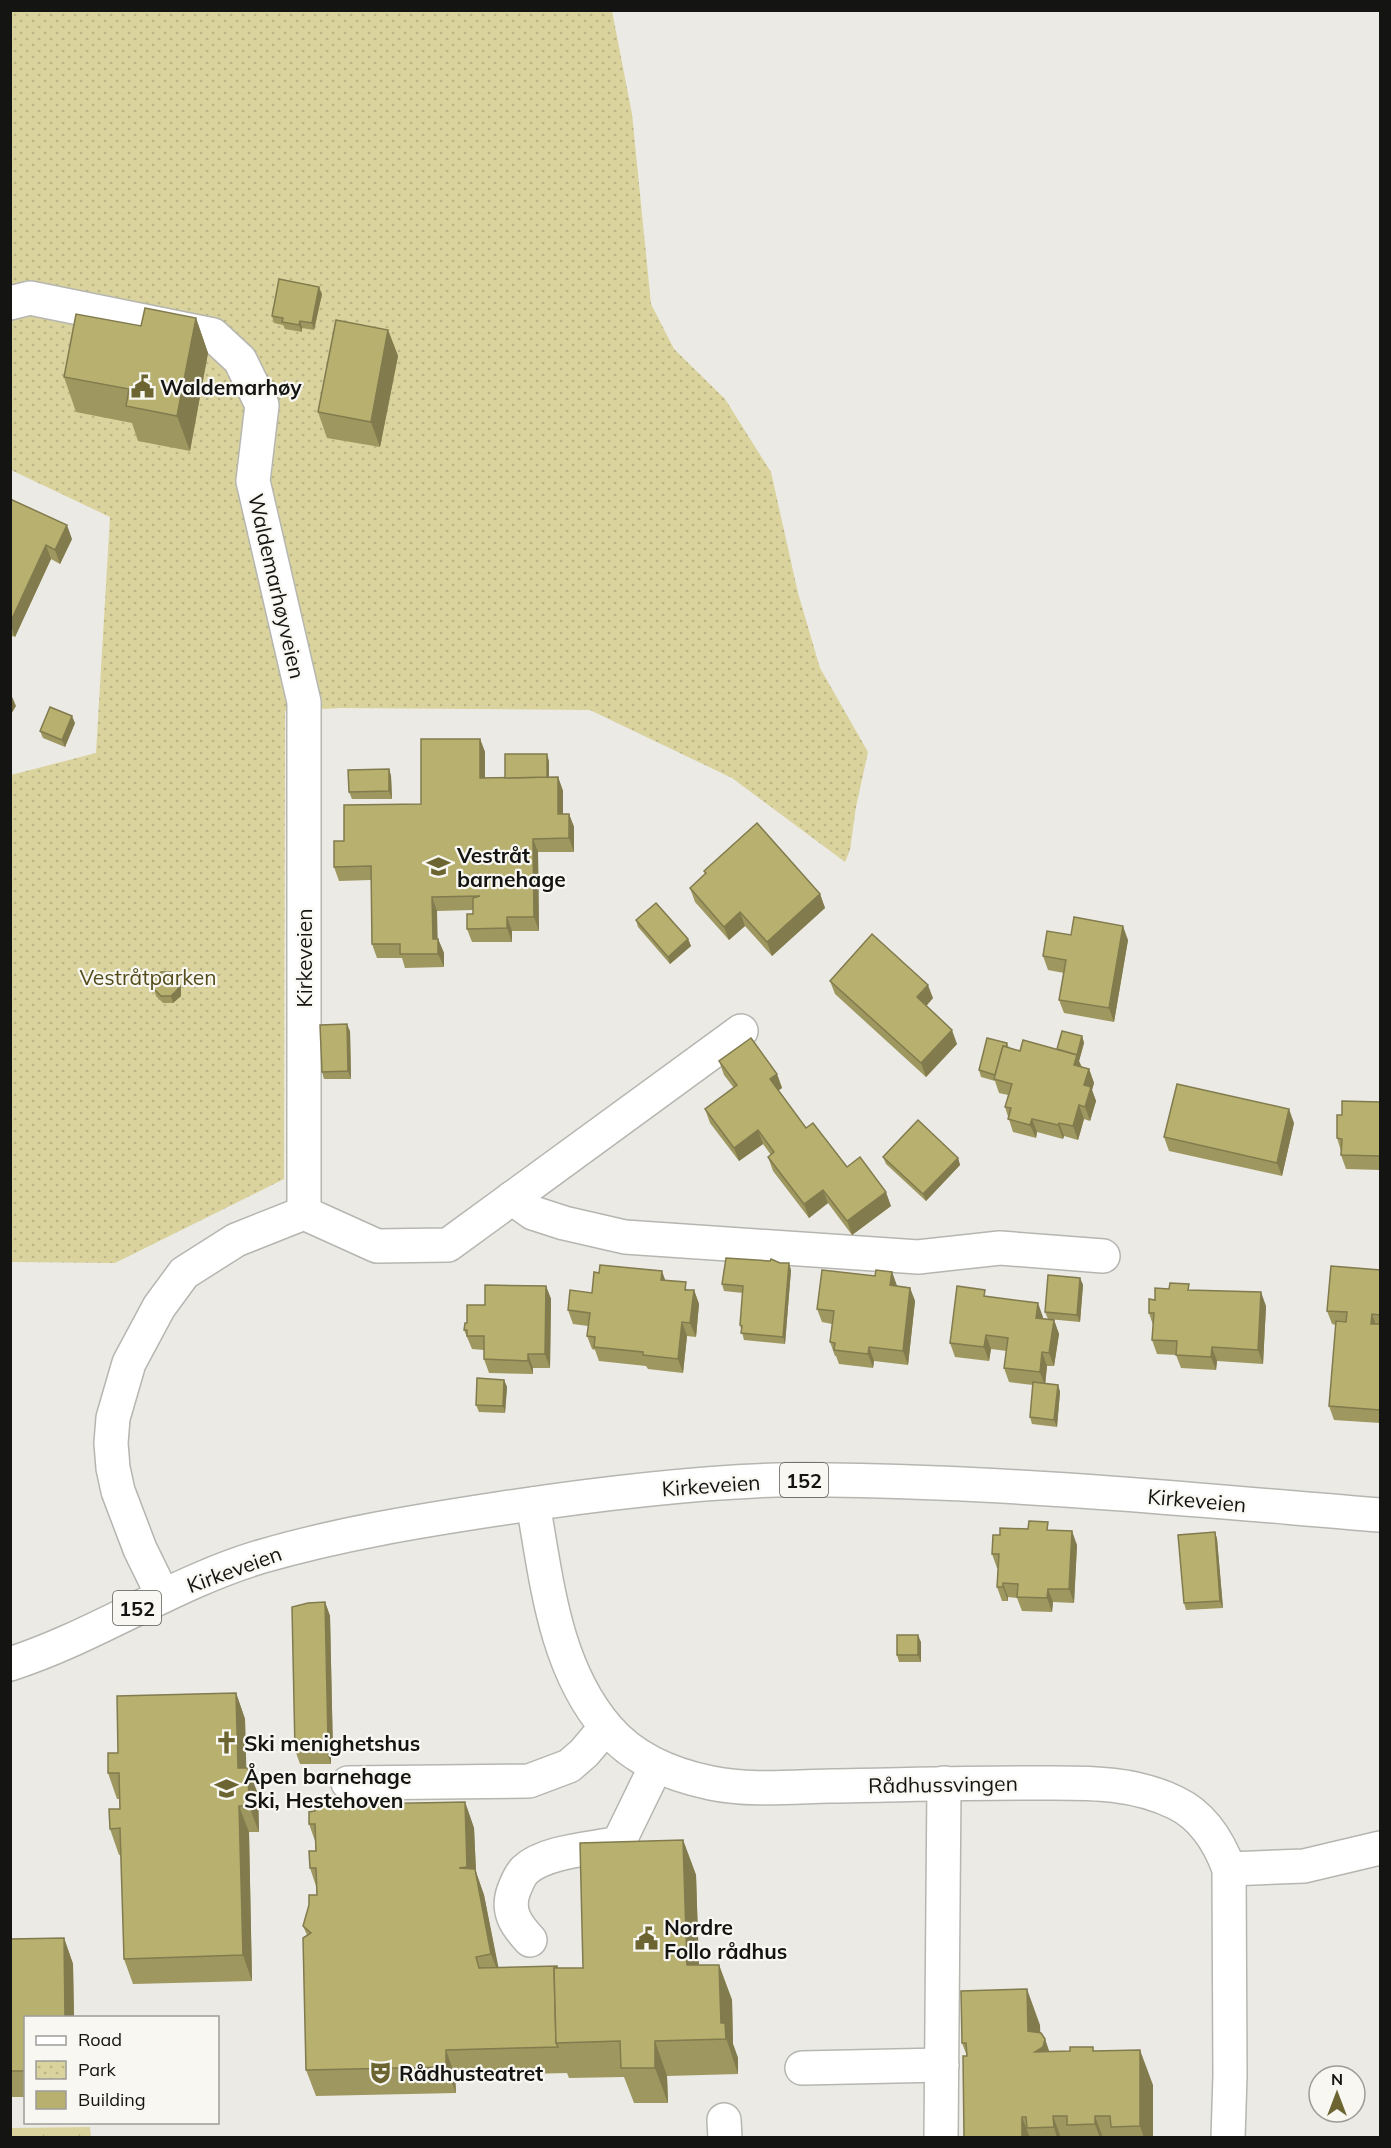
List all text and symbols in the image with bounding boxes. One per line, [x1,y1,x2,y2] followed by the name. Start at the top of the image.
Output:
[129,374,155,400] public building icon: Waldemarhøy
[160,374,302,400] place label: Waldemarhøy
[243,491,311,681] street label: Waldemarhøyveien
[456,842,566,892] place label: Vestråt barnehage
[426,854,452,880] school or university icon: Vestråt barnehage
[291,909,317,1007] street label: Kirkeveien
[79,964,217,990] park label: Vestråtparken
[780,1463,828,1497] road number: 152
[661,1469,761,1501] street label: Kirkeveien
[1147,1483,1247,1517] street label: Kirkeveien
[183,1540,285,1598] street label: Kirkeveien
[113,1591,161,1625] road number: 152
[213,1730,239,1756] church icon: Ski menighetshus
[244,1730,420,1756] place label: Ski menighetshus
[244,1762,411,1813] place label: Åpen barnehage Ski, Hestehoven
[868,1770,1018,1798] street label: Rådhussvingen
[213,1775,239,1801] school or university icon: Åpen barnehage Ski, Hestehoven
[664,1914,787,1964] place label: Nordre Follo rådhus
[633,1926,659,1952] public building icon: Nordre Follo rådhus
[24,2016,219,2124] legend
[78,2028,122,2051] text: Road
[78,2058,117,2081] text: Park
[368,2060,394,2086] theatre icon: Rådhusteatret
[399,2060,543,2086] place label: Rådhusteatret
[1307,2064,1367,2124] north arrow
[1331,2069,1343,2089] text: N
[78,2088,146,2111] text: Building

